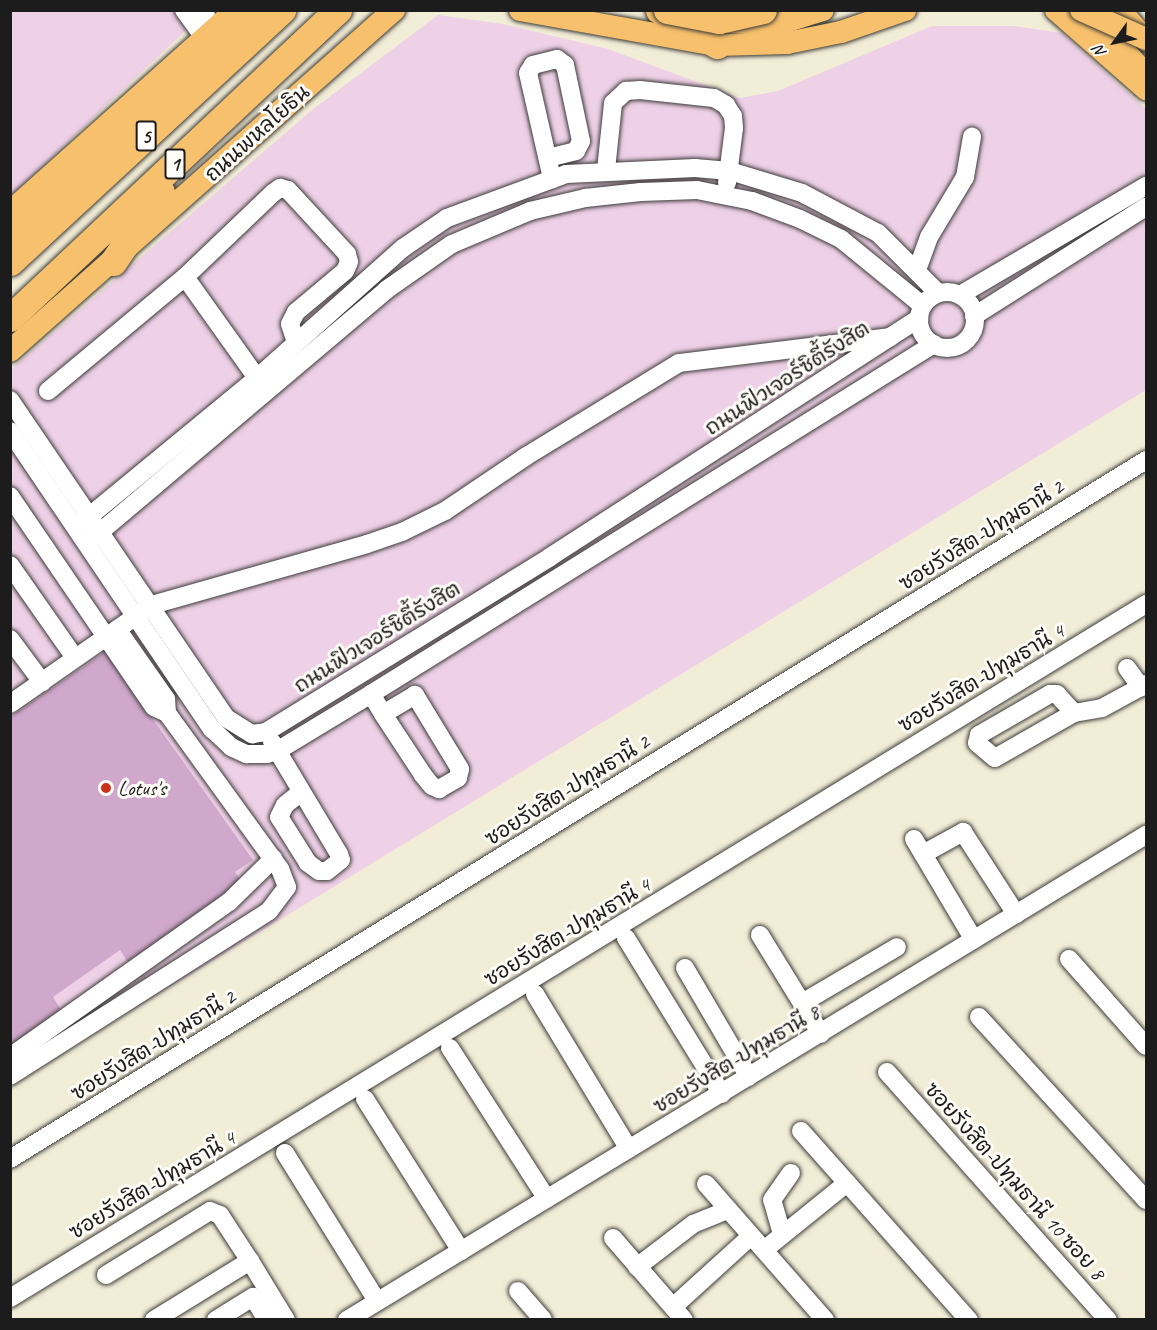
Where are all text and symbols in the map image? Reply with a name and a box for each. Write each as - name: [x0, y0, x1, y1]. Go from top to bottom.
- north arrow: [1085, 12, 1145, 72]
- text: N: [1089, 42, 1111, 61]
- street label: ถนนพหลโยธิน: [199, 79, 315, 187]
- road number: 5: [136, 119, 156, 153]
- road number: 1: [164, 147, 186, 181]
- street label: ถนนฟิวเจอร์ซิตี้รังสิต: [700, 315, 874, 441]
- street label: ซอยรังสิต-ปทุมธานี 2: [894, 474, 1068, 596]
- street label: ถนนฟิวเจอร์ซิตี้รังสิต: [289, 576, 465, 698]
- street label: ซอยรังสิต-ปทุมธานี 4: [893, 618, 1069, 738]
- street label: ซอยรังสิต-ปทุมธานี 2: [480, 729, 654, 851]
- place label: Lotus's: [118, 775, 166, 801]
- marker: Lotus's: [99, 781, 113, 795]
- street label: ซอยรังสิต-ปทุมธานี 4: [479, 872, 655, 992]
- street label: ซอยรังสิต-ปทุมธานี 2: [66, 984, 240, 1106]
- street label: ซอยรังสิต-ปทุมธานี 8: [648, 999, 824, 1119]
- street label: ซอยรังสิต-ปทุมธานี 10 ซอย 8: [920, 1077, 1110, 1285]
- street label: ซอยรังสิต-ปทุมธานี 4: [64, 1125, 240, 1245]

